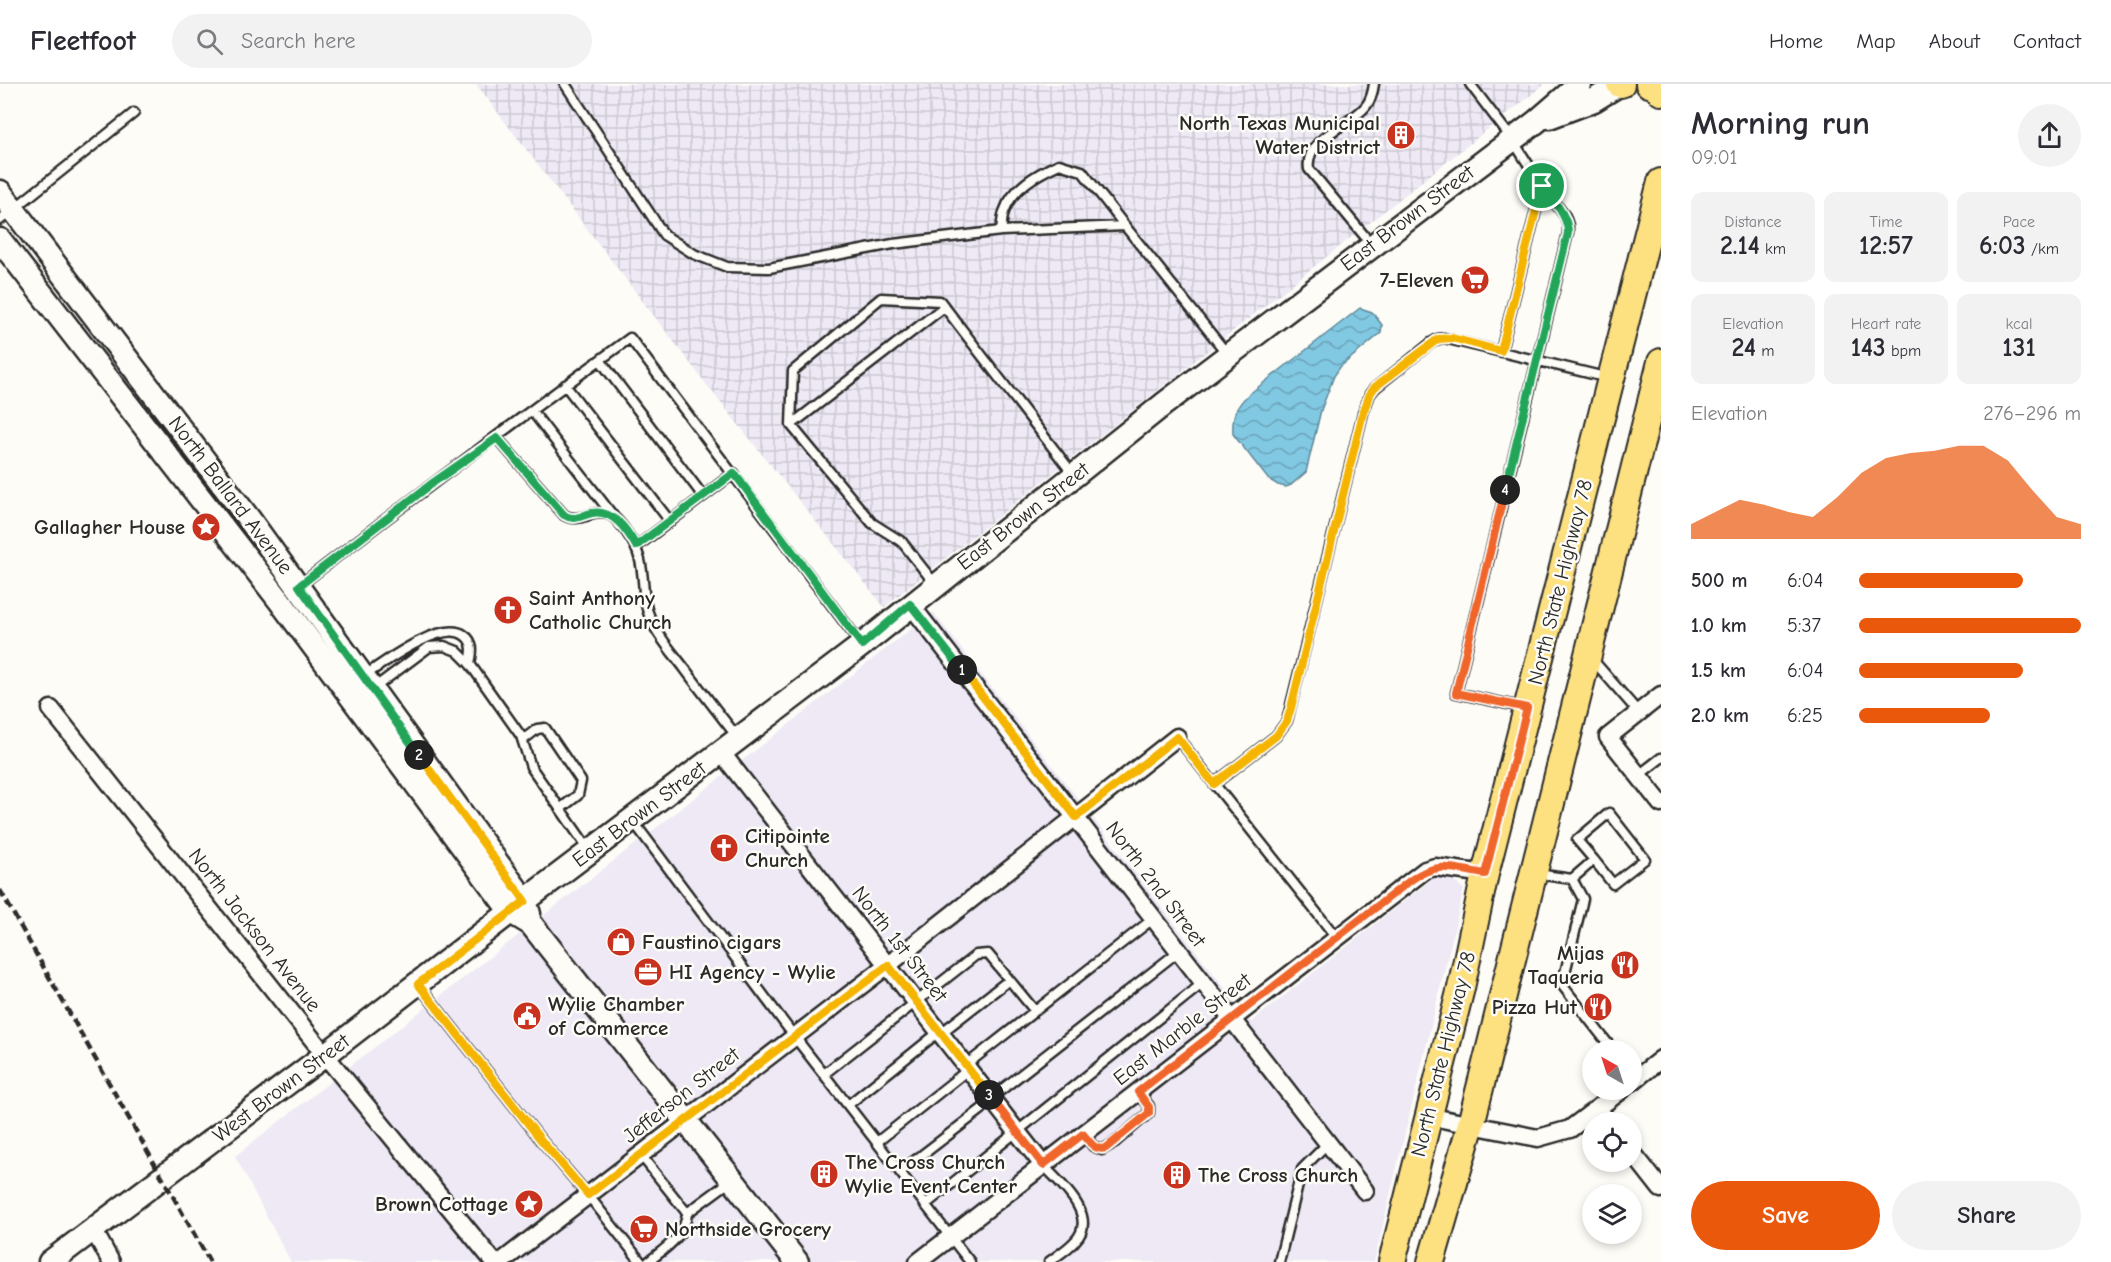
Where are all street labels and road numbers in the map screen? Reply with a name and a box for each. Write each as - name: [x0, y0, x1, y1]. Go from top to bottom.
- street label: East Brown Street: [1336, 159, 1479, 276]
- street label: North Ballard Avenue: [164, 411, 298, 579]
- street label: East Brown Street: [952, 456, 1095, 575]
- street label: North State Highway 78: [1523, 477, 1597, 687]
- street label: East Brown Street: [568, 755, 711, 872]
- street label: North 2nd Street: [1101, 817, 1212, 952]
- street label: North Jackson Avenue: [184, 844, 326, 1016]
- street label: North 1st Street: [847, 881, 953, 1007]
- street label: North State Highway 78: [1406, 949, 1480, 1159]
- street label: East Marble Street: [1108, 967, 1256, 1090]
- street label: West Brown Street: [208, 1028, 355, 1147]
- street label: Jefferson Street: [618, 1041, 745, 1148]

